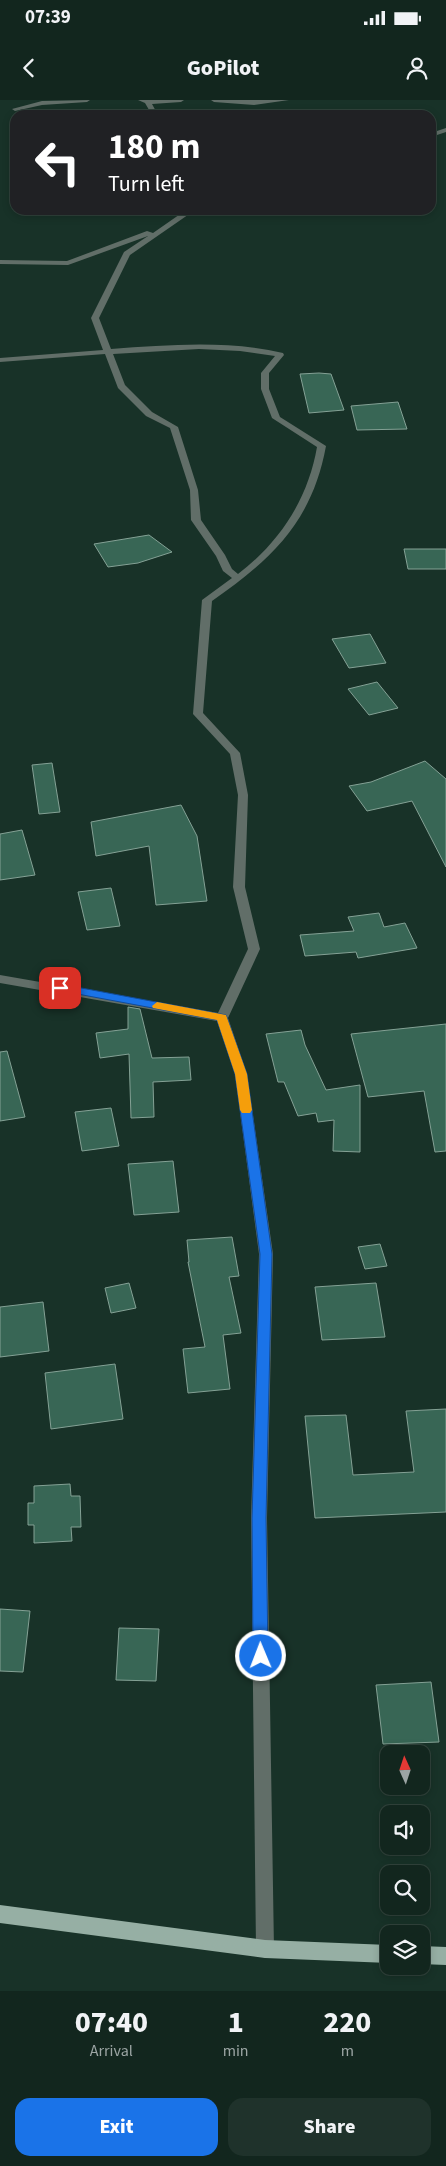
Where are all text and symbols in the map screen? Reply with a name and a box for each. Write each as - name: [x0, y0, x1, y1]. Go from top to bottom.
- text: 07:39: [25, 4, 71, 31]
- text: GoPilot: [187, 52, 259, 84]
- icon: back: [15, 54, 43, 82]
- icon: person: [403, 54, 431, 82]
- text: 180 m: [108, 122, 200, 172]
- icon: left: [25, 130, 90, 195]
- text: Turn left: [108, 168, 184, 200]
- pin: [39, 967, 81, 1009]
- icon: arrive: [46, 974, 74, 1002]
- position arrow: [234, 1629, 286, 1681]
- north arrow: [380, 1745, 430, 1795]
- map controls: [380, 1745, 430, 1975]
- button: sound: [380, 1805, 430, 1855]
- button: search: [380, 1865, 430, 1915]
- button: layers: [380, 1925, 430, 1975]
- text: 07:40: [75, 2001, 148, 2044]
- text: 1: [228, 2001, 244, 2044]
- text: 220: [323, 2001, 371, 2044]
- text: Arrival: [90, 2040, 133, 2062]
- text: min: [223, 2040, 249, 2062]
- text: m: [341, 2040, 354, 2062]
- button: Exit: [15, 2098, 218, 2156]
- button: Share: [228, 2098, 431, 2156]

